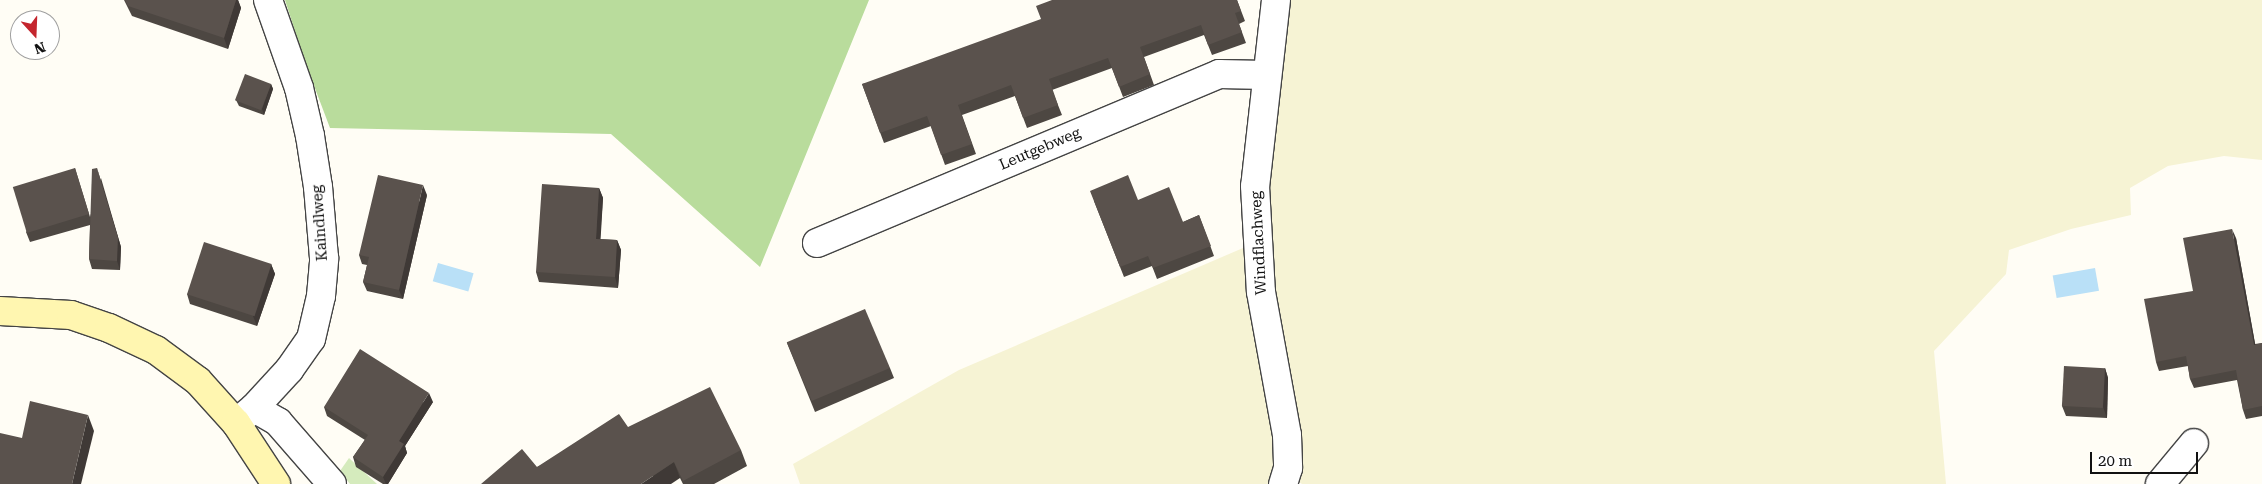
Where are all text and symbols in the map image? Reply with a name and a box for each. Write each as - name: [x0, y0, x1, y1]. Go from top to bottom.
- north arrow: [10, 10, 60, 60]
- text: N: [32, 39, 48, 58]
- street label: Leutgebweg: [997, 124, 1083, 174]
- street label: Kaindlweg: [308, 184, 332, 262]
- street label: Windflachweg: [1247, 191, 1271, 295]
- scale bar: [2092, 442, 2200, 474]
- text: 20 m: [2098, 452, 2132, 470]

